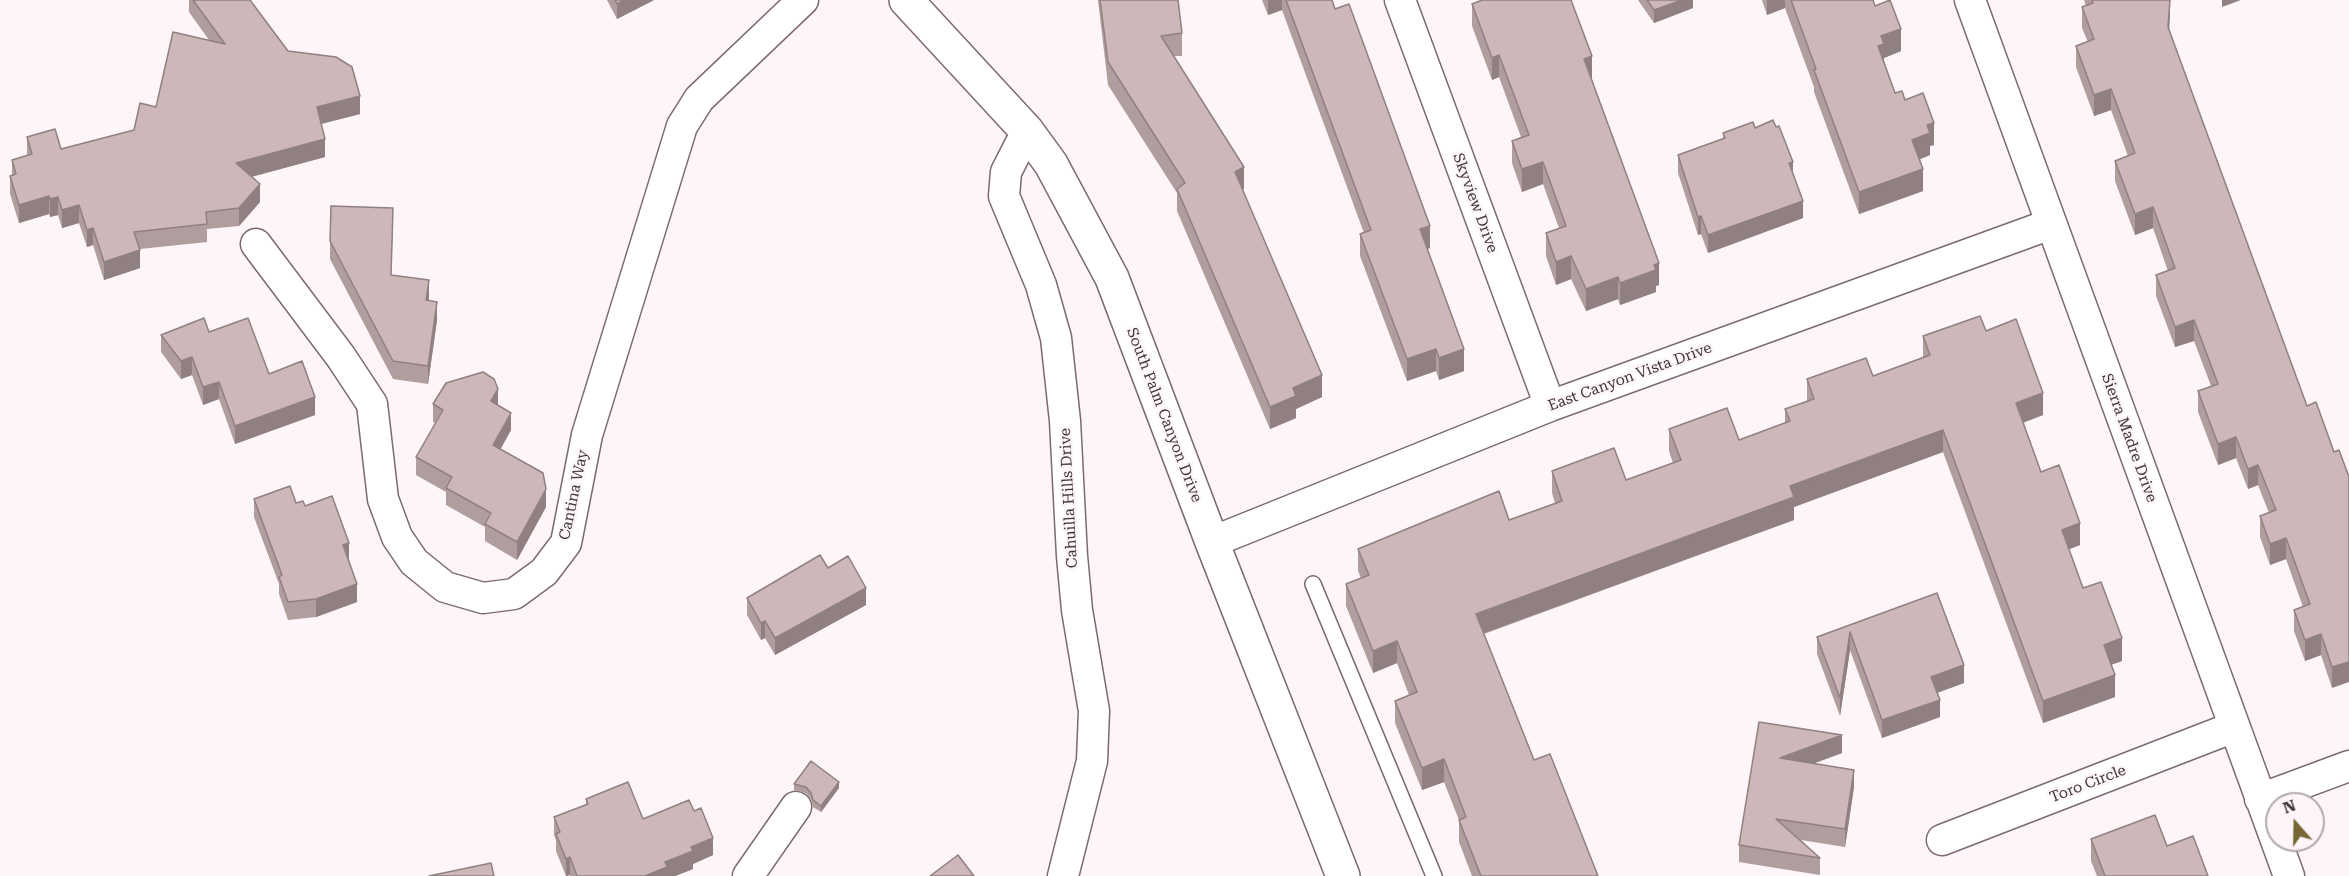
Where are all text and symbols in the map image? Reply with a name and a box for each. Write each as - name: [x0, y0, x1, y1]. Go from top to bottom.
- street label: Skyview Drive: [1449, 151, 1501, 255]
- street label: South Palm Canyon Drive: [1122, 325, 1206, 505]
- street label: East Canyon Vista Drive: [1546, 339, 1714, 415]
- street label: Sierra Madre Drive: [2097, 371, 2161, 505]
- street label: Cahuilla Hills Drive: [1056, 427, 1082, 569]
- street label: Cantina Way: [556, 448, 592, 542]
- street label: Toro Circle: [2047, 761, 2129, 807]
- north arrow: [2265, 792, 2325, 852]
- text: N: [2280, 795, 2298, 818]

